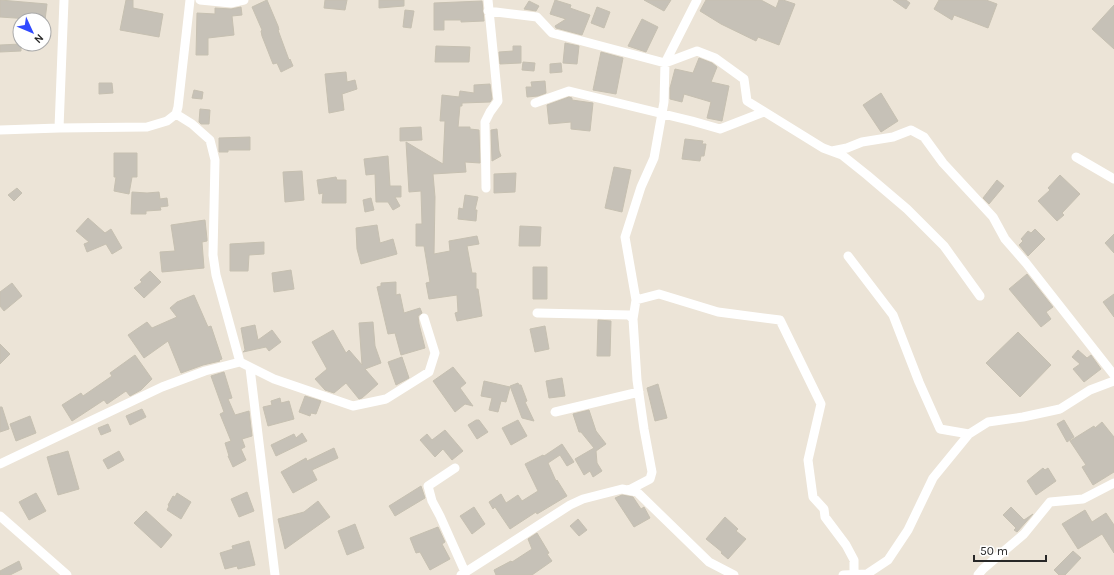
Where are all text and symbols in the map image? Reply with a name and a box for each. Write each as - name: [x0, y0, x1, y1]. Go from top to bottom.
- north arrow: [12, 12, 52, 52]
- text: N: [31, 31, 46, 46]
- scale bar: [974, 537, 1046, 563]
- text: 50 m: [980, 544, 1008, 558]

